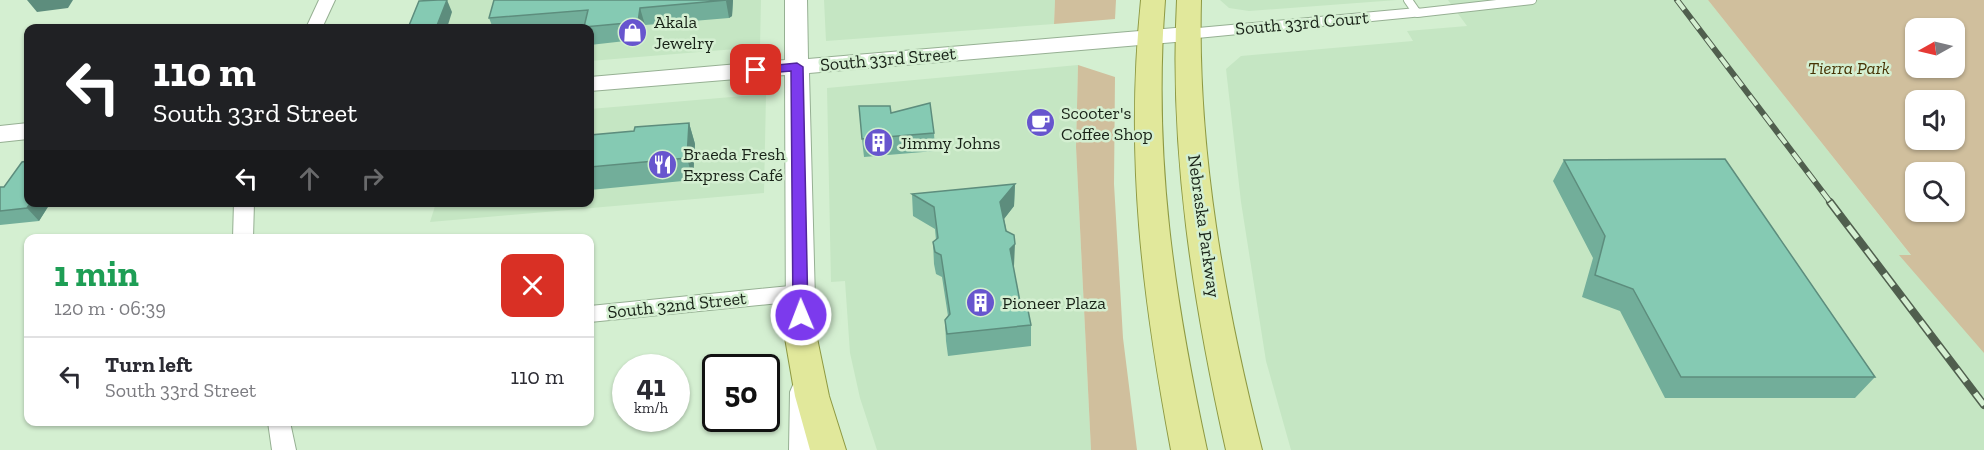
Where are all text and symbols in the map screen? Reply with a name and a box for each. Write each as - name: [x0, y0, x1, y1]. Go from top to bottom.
- street label: South 33rd Court: [1234, 6, 1370, 40]
- place label: Akala Jewelry: [654, 11, 714, 54]
- shop icon: Akala Jewelry: [617, 16, 649, 48]
- north arrow: [1905, 18, 1965, 78]
- map controls: [1905, 18, 1965, 222]
- street label: South 33rd Street: [819, 42, 957, 76]
- pin: [730, 44, 781, 95]
- text: 110 m: [153, 46, 256, 97]
- icon: left: [54, 48, 132, 126]
- icon: arrive: [739, 53, 772, 86]
- park label: Tierra Park: [1808, 57, 1890, 79]
- button: sound: [1905, 90, 1965, 150]
- text: South 33rd Street: [153, 97, 357, 129]
- place label: Scooter's Coffee Shop: [1061, 102, 1153, 145]
- cafe icon: Scooter's Coffee Shop: [1024, 107, 1056, 139]
- building icon: Jimmy Johns: [862, 127, 894, 159]
- place label: Jimmy Johns: [899, 132, 1000, 154]
- place label: Braeda Fresh Express Café: [683, 143, 785, 186]
- restaurant icon: Braeda Fresh Express Café: [646, 148, 678, 180]
- street label: Nebraska Parkway: [1183, 153, 1225, 300]
- icon: left: [230, 162, 263, 195]
- icon: ahead: [293, 162, 326, 195]
- icon: right: [356, 162, 389, 195]
- button: search: [1905, 162, 1965, 222]
- text: 1 min: [54, 252, 139, 295]
- button: close: [501, 254, 564, 317]
- position arrow: [769, 283, 833, 347]
- street label: South 32nd Street: [607, 287, 748, 323]
- building icon: Pioneer Plaza: [965, 287, 997, 319]
- place label: Pioneer Plaza: [1002, 292, 1106, 314]
- text: 120 m · 06:39: [54, 296, 166, 320]
- text: Turn left: [105, 351, 192, 378]
- speed limit sign: 50: [702, 354, 780, 432]
- icon: left: [54, 360, 87, 393]
- text: 110 m: [510, 363, 564, 390]
- text: 41: [636, 368, 666, 404]
- text: South 33rd Street: [105, 378, 256, 402]
- text: km/h: [634, 399, 668, 417]

